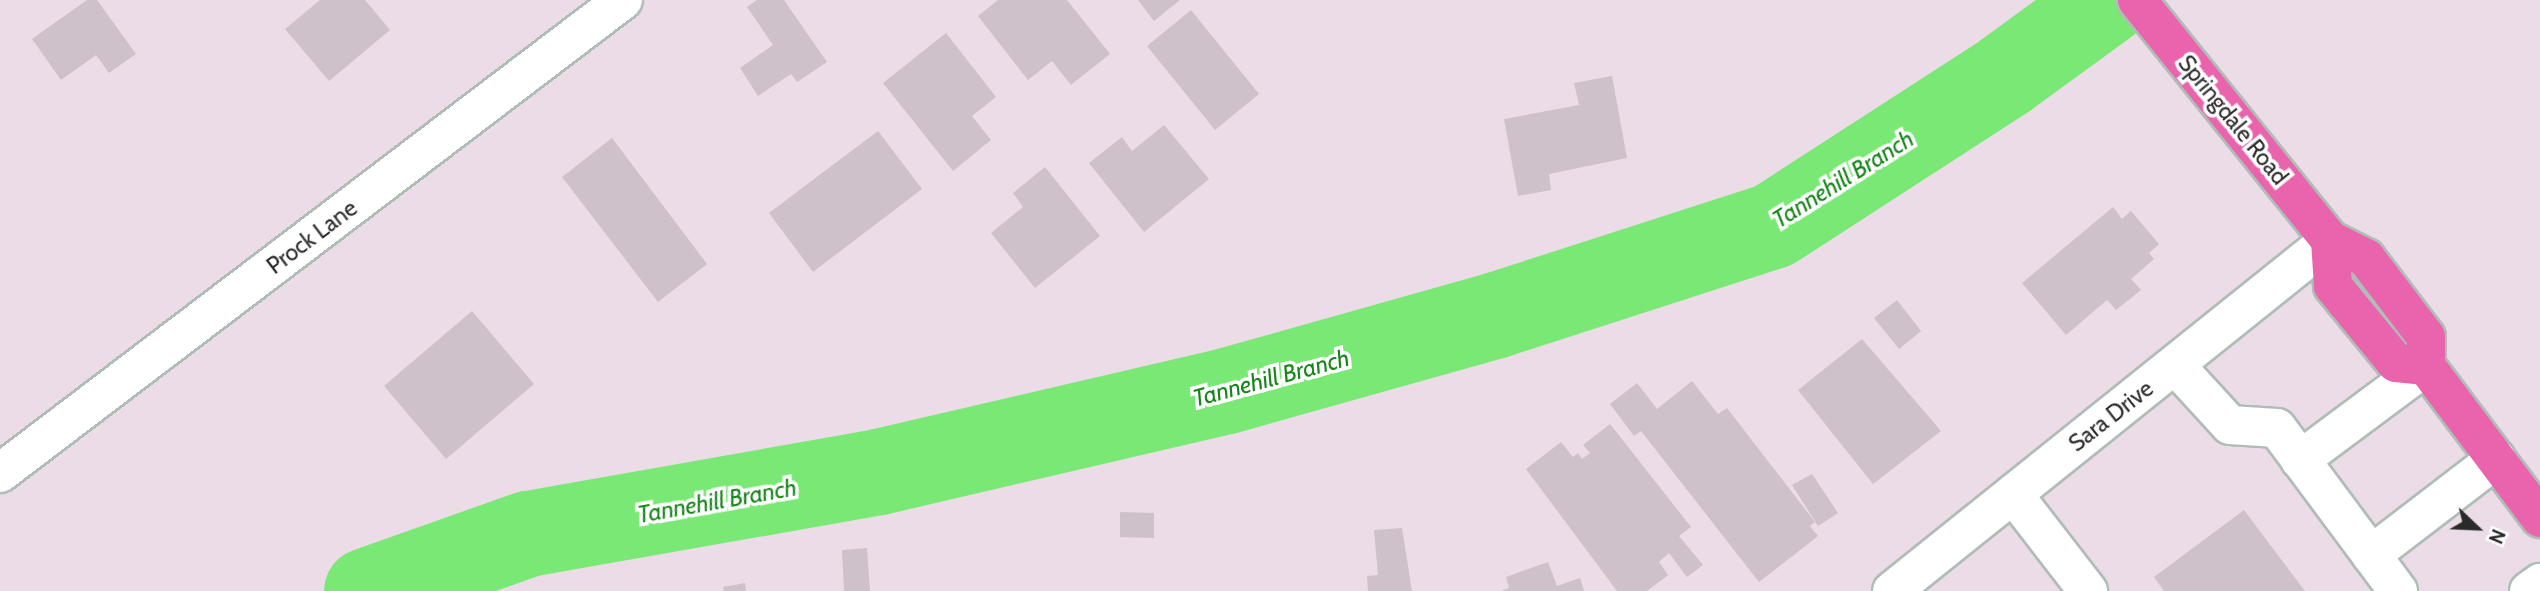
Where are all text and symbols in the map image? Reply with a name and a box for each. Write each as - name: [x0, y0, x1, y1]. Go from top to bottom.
- street label: Springdale Road: [2172, 50, 2294, 190]
- water label: Tannehill Branch: [1767, 124, 1919, 234]
- street label: Prock Lane: [261, 194, 363, 280]
- water label: Tannehill Branch: [1190, 343, 1352, 413]
- street label: Sara Drive: [2063, 375, 2159, 457]
- water label: Tannehill Branch: [635, 473, 799, 529]
- north arrow: [2442, 493, 2512, 563]
- text: N: [2484, 526, 2510, 547]

